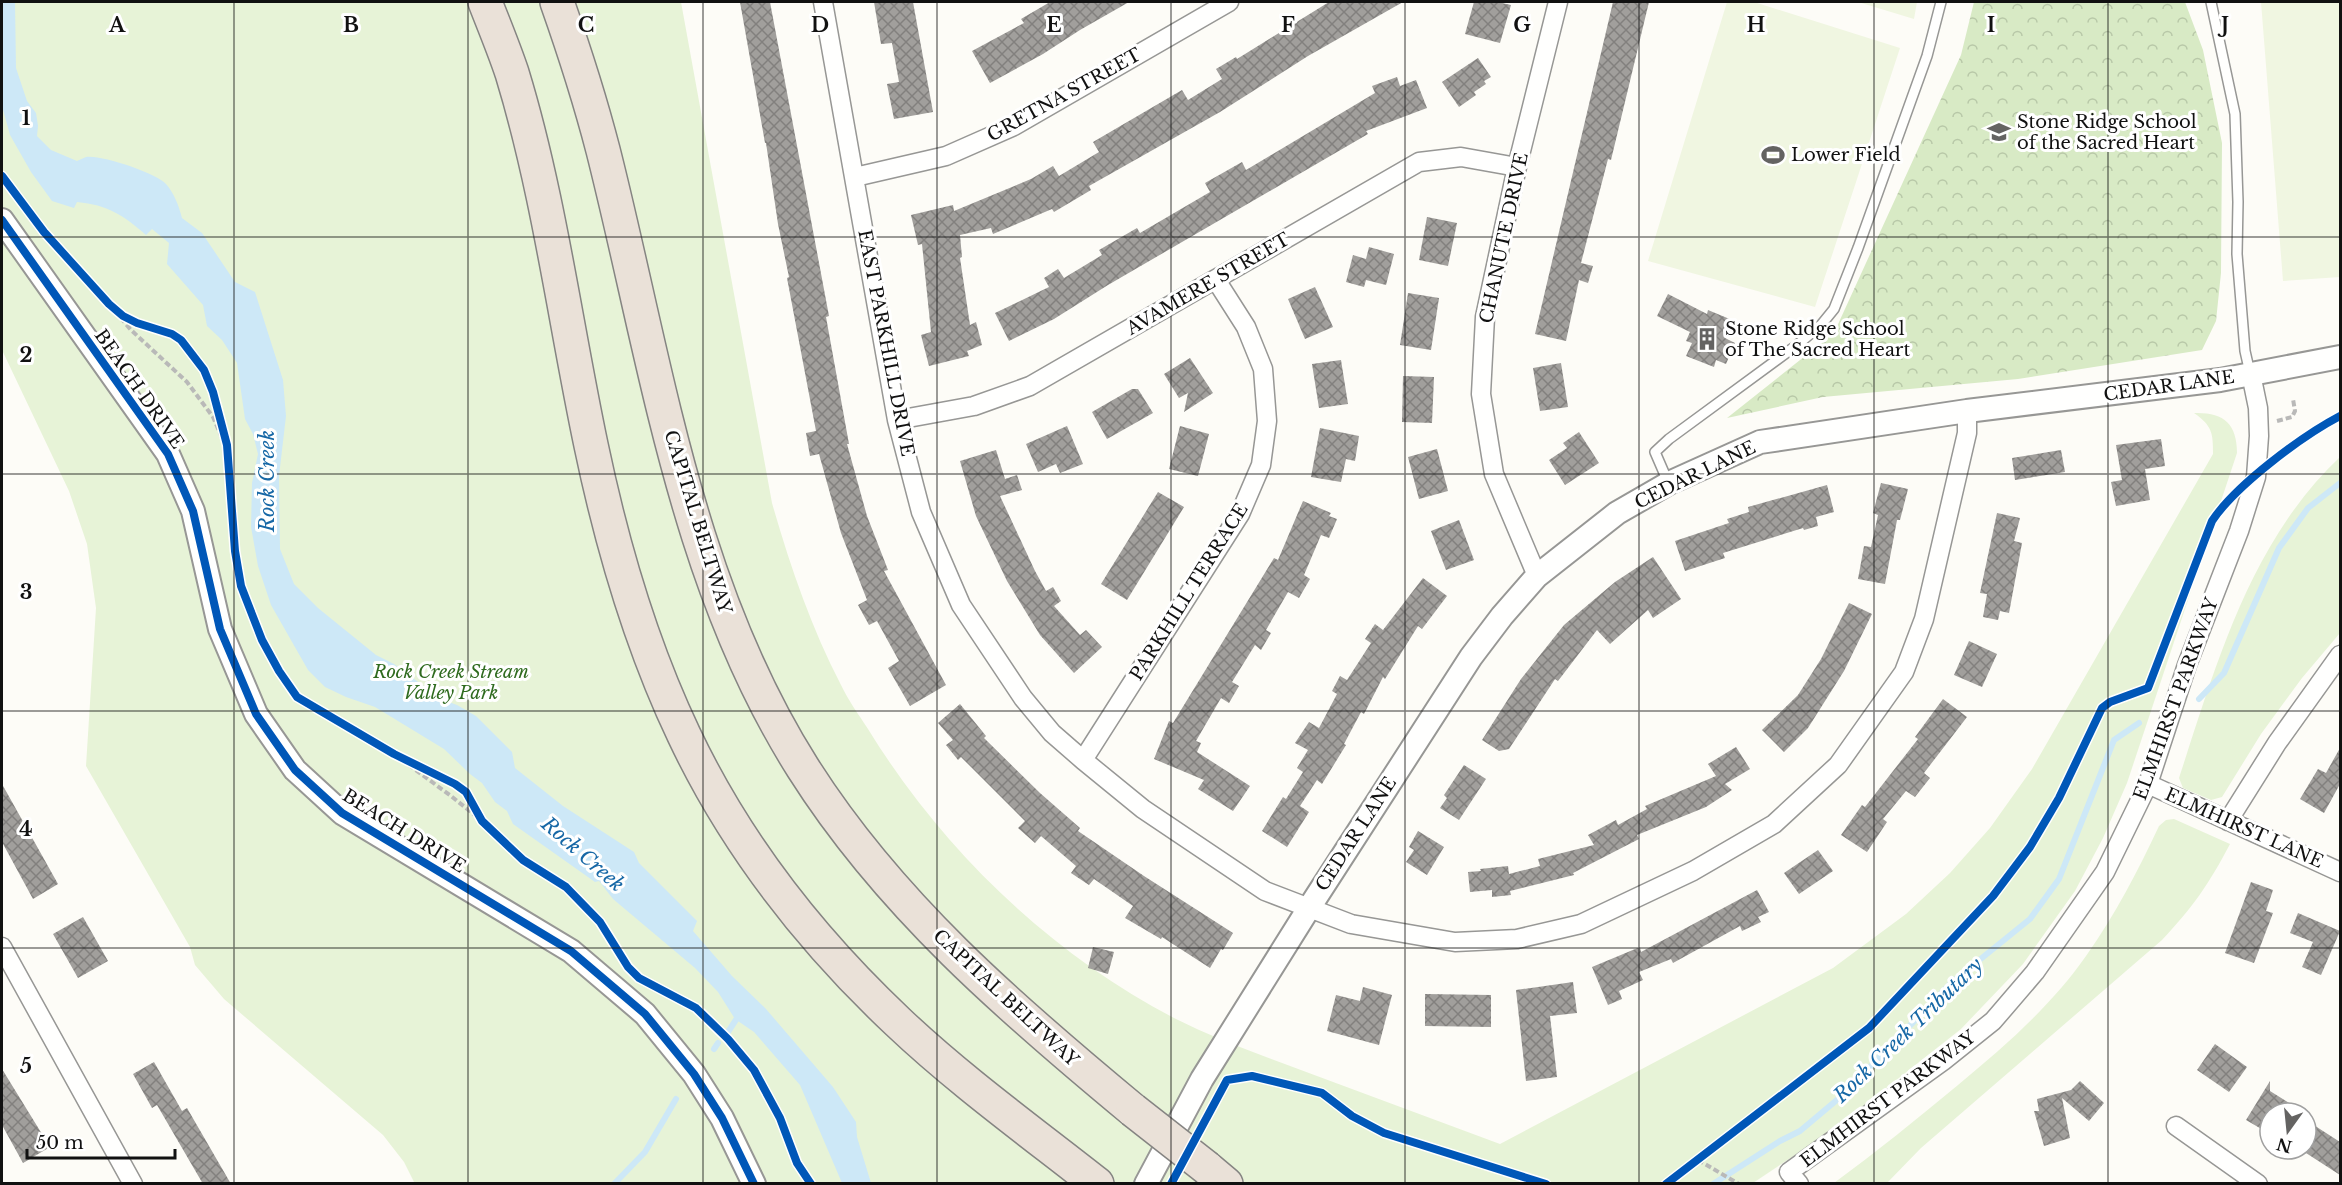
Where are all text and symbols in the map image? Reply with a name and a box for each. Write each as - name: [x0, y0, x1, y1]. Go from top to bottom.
- text: A: [108, 13, 126, 37]
- text: B: [343, 13, 359, 37]
- text: C: [578, 13, 594, 37]
- text: D: [811, 13, 829, 37]
- text: E: [1046, 13, 1062, 37]
- text: F: [1281, 13, 1295, 37]
- text: G: [1513, 13, 1531, 37]
- text: H: [1747, 13, 1766, 37]
- text: I: [1987, 13, 1995, 37]
- text: J: [2217, 13, 2229, 37]
- street label: GRETNA STREET: [983, 43, 1145, 146]
- text: 1: [22, 106, 31, 130]
- place label: Stone Ridge School of the Sacred Heart: [2017, 111, 2197, 154]
- school or university icon: Stone Ridge School of the Sacred Heart: [1986, 119, 2012, 145]
- sports icon: Lower Field: [1760, 142, 1786, 168]
- place label: Lower Field: [1791, 144, 1901, 166]
- street label: CHANUTE DRIVE: [1475, 151, 1533, 325]
- street label: EAST PARKHILL DRIVE: [853, 228, 919, 458]
- street label: AVAMERE STREET: [1122, 228, 1294, 340]
- place label: Stone Ridge School of The Sacred Heart: [1725, 318, 1910, 361]
- street label: BEACH DRIVE: [90, 325, 188, 453]
- building icon: Stone Ridge School of The Sacred Heart: [1694, 326, 1720, 352]
- text: 2: [19, 343, 33, 367]
- street label: CEDAR LANE: [2102, 366, 2236, 406]
- street label: CAPITAL BELTWAY: [660, 427, 737, 617]
- water label: Rock Creek: [255, 430, 279, 533]
- street label: CEDAR LANE: [1631, 436, 1759, 514]
- street label: PARKHILL TERRACE: [1125, 499, 1253, 685]
- text: 3: [20, 580, 32, 604]
- street label: ELMHIRST PARKWAY: [2129, 594, 2223, 803]
- park label: Rock Creek Stream Valley Park: [372, 661, 529, 704]
- street label: CEDAR LANE: [1311, 773, 1401, 895]
- street label: ELMHIRST LANE: [2161, 783, 2327, 873]
- street label: BEACH DRIVE: [338, 784, 470, 878]
- water label: Rock Creek: [536, 811, 629, 896]
- text: 4: [19, 817, 33, 841]
- street label: CAPITAL BELTWAY: [929, 925, 1084, 1072]
- water label: Rock Creek Tributary: [1828, 952, 1988, 1108]
- street label: ELMHIRST PARKWAY: [1796, 1025, 1981, 1172]
- text: 5: [20, 1054, 32, 1078]
- north arrow: [2258, 1101, 2318, 1161]
- scale bar: [27, 1122, 176, 1160]
- text: 50 m: [36, 1132, 84, 1154]
- text: N: [2274, 1134, 2294, 1157]

